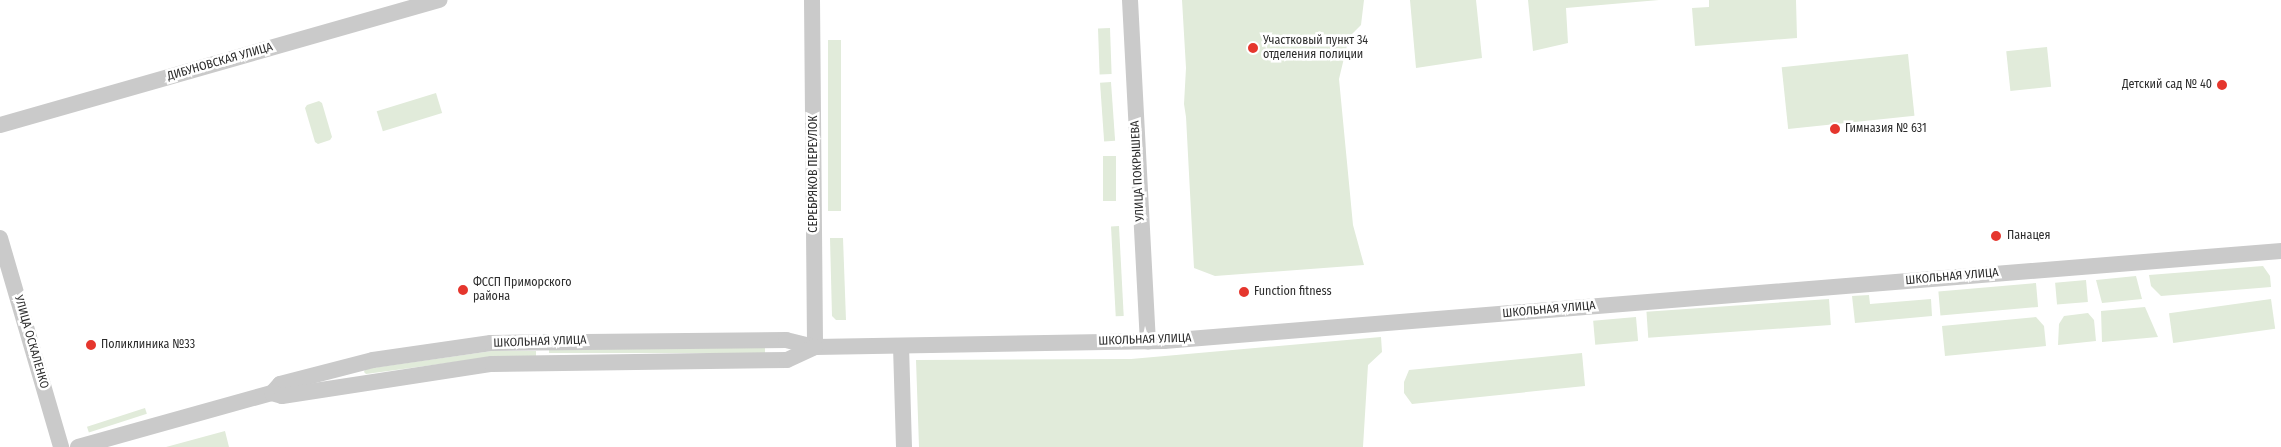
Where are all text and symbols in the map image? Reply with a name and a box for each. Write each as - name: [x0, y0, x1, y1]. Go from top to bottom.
- place label: Участковый пункт 34 отделения полиции: [1263, 34, 1368, 62]
- street label: ДИБУНОВСКАЯ УЛИЦА: [166, 40, 274, 84]
- marker: Участковый пункт 34 отделения полиции: [1247, 42, 1259, 54]
- place label: Детский сад № 40: [2122, 78, 2212, 92]
- marker: Детский сад № 40: [2216, 79, 2228, 91]
- street label: СЕРЕБРЯКОВ ПЕРЕУЛОК: [807, 115, 821, 233]
- street label: УЛИЦА ПОКРЫШЕВА: [1128, 120, 1148, 222]
- place label: Гимназия № 631: [1845, 122, 1927, 136]
- marker: Гимназия № 631: [1829, 123, 1841, 135]
- marker: Панацея: [1989, 229, 2003, 243]
- place label: Панацея: [2007, 229, 2050, 243]
- street label: ШКОЛЬНАЯ УЛИЦА: [1905, 266, 1999, 288]
- place label: ФССП Приморского района: [473, 276, 572, 304]
- marker: ФССП Приморского района: [457, 284, 469, 296]
- place label: Function fitness: [1254, 285, 1332, 299]
- marker: Function fitness: [1238, 286, 1250, 298]
- street label: УЛИЦА ОСКАЛЕНКО: [11, 294, 51, 390]
- street label: ШКОЛЬНАЯ УЛИЦА: [1502, 299, 1596, 321]
- street label: ШКОЛЬНАЯ УЛИЦА: [1098, 331, 1192, 349]
- street label: ШКОЛЬНАЯ УЛИЦА: [493, 333, 587, 351]
- place label: Поликлиника №33: [101, 338, 195, 352]
- marker: Поликлиника №33: [85, 339, 97, 351]

